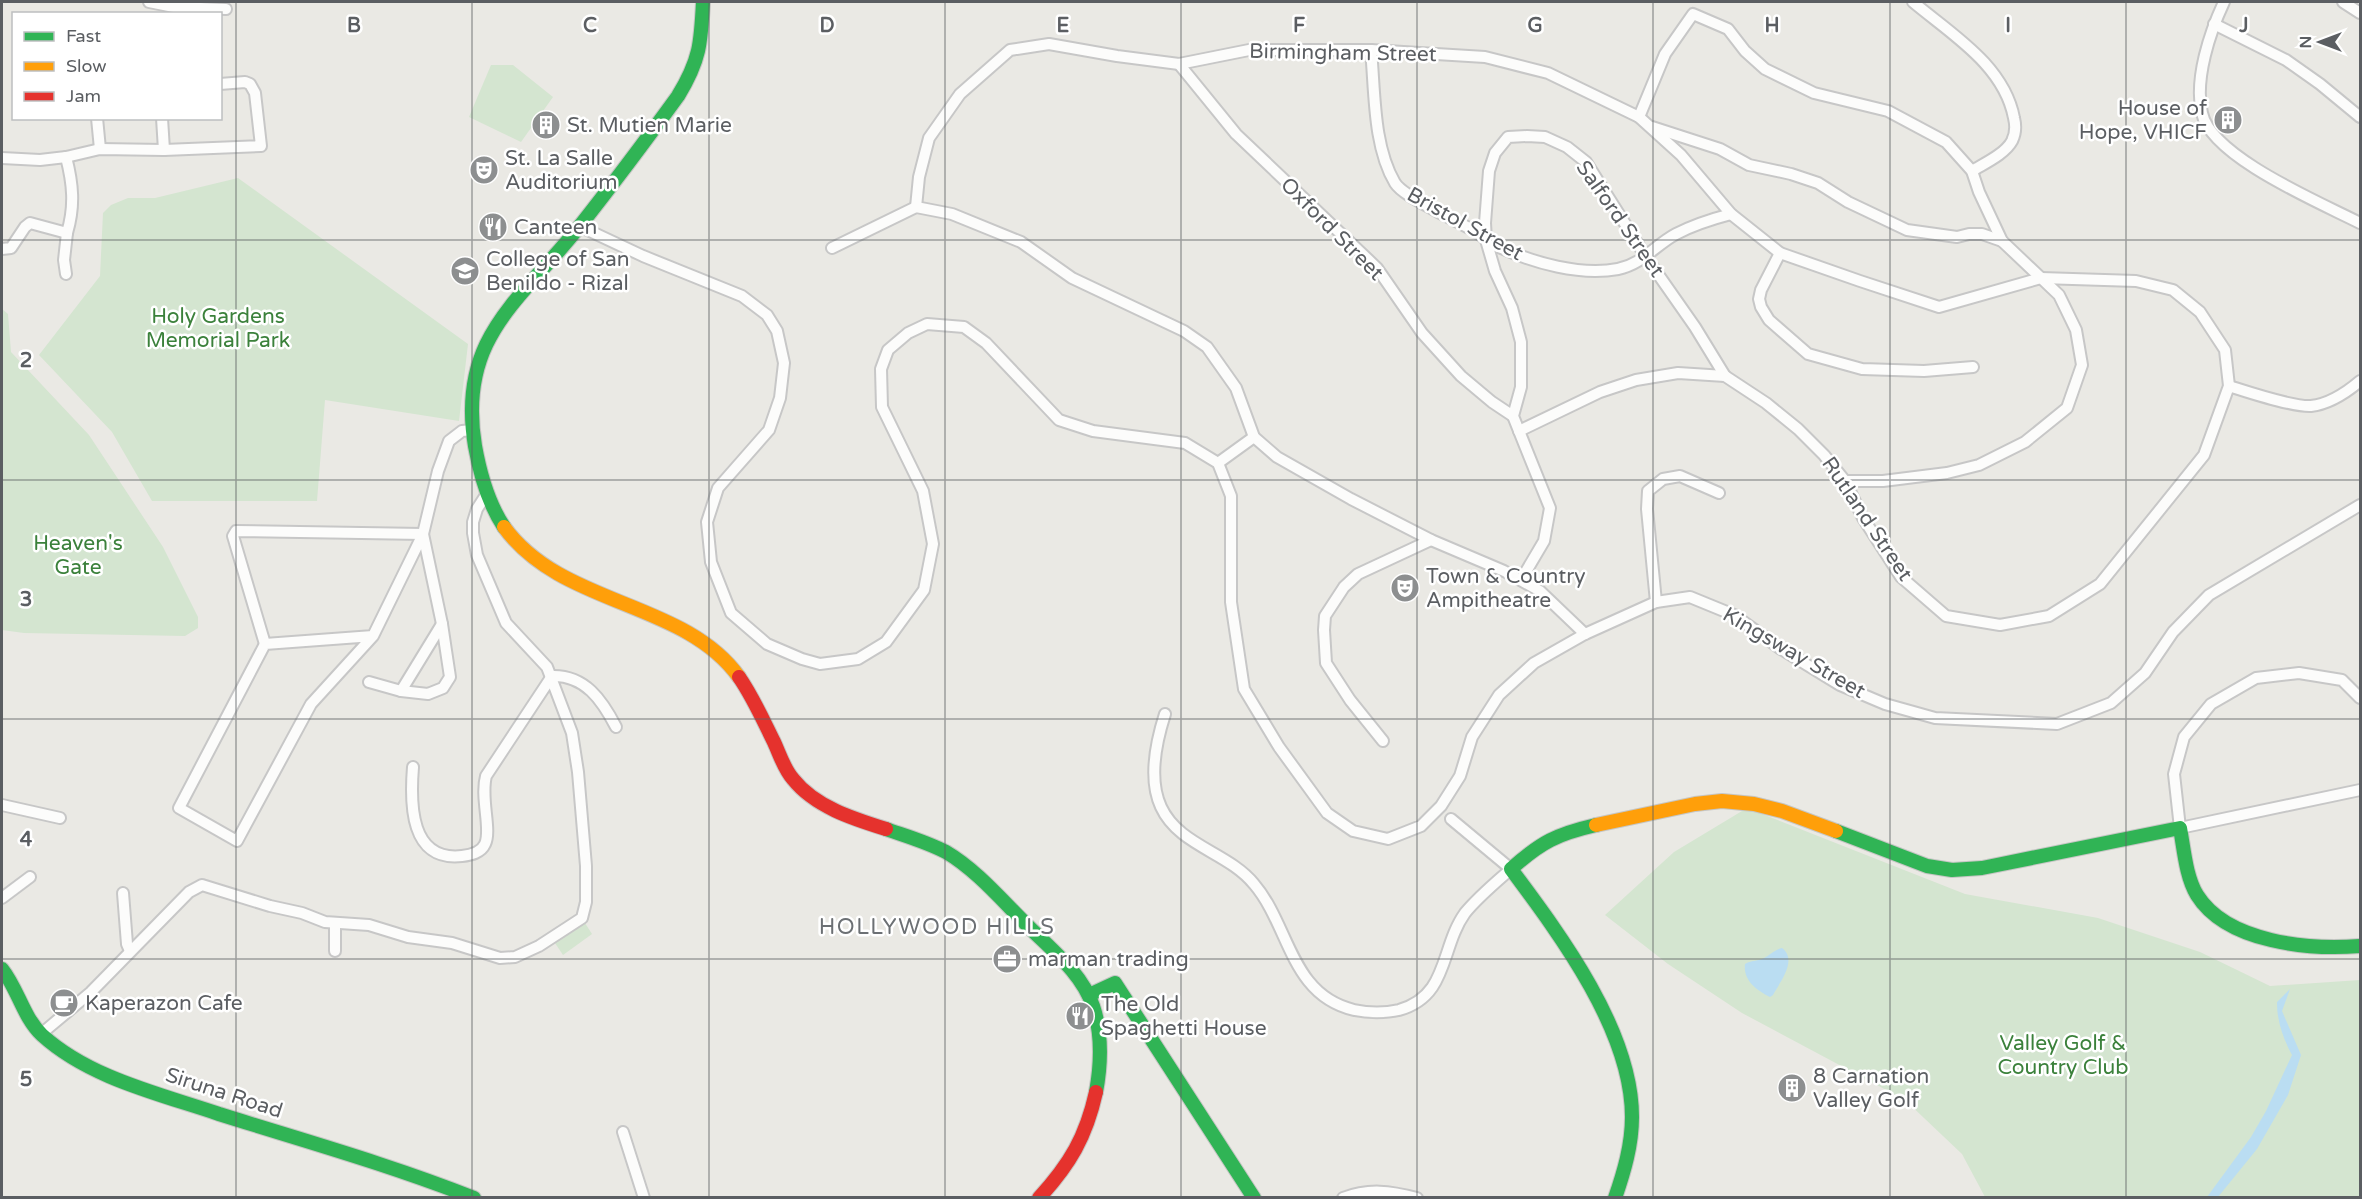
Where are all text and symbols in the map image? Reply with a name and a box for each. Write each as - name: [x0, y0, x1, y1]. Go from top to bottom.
- legend: [12, 12, 222, 120]
- north arrow: [2290, 12, 2350, 72]
- text: B: [347, 14, 361, 38]
- text: C: [583, 14, 597, 38]
- text: D: [819, 14, 835, 38]
- text: E: [1057, 14, 1070, 38]
- text: F: [1293, 14, 1305, 38]
- text: G: [1527, 14, 1543, 38]
- text: H: [1764, 14, 1780, 38]
- text: I: [2005, 14, 2011, 38]
- text: J: [2238, 14, 2249, 38]
- text: Fast: [66, 25, 101, 47]
- text: N: [2296, 36, 2316, 48]
- street label: Birmingham Street: [1249, 39, 1437, 67]
- text: Slow: [66, 55, 107, 77]
- text: Jam: [66, 85, 101, 107]
- place label: House of Hope, VHICF: [2079, 96, 2207, 145]
- building icon: House of Hope, VHICF: [2212, 104, 2244, 136]
- building icon: St. Mutien Marie: [530, 109, 562, 141]
- place label: St. Mutien Marie: [567, 113, 732, 138]
- place label: St. La Salle Auditorium: [505, 146, 618, 195]
- theatre icon: St. La Salle Auditorium: [468, 154, 500, 186]
- street label: Salford Street: [1571, 156, 1669, 282]
- street label: Oxford Street: [1275, 172, 1389, 286]
- street label: Bristol Street: [1403, 182, 1527, 266]
- restaurant icon: Canteen: [477, 211, 509, 243]
- place label: Canteen: [514, 215, 597, 240]
- place label: College of San Benildo - Rizal: [486, 247, 630, 296]
- school or university icon: College of San Benildo - Rizal: [449, 255, 481, 287]
- park label: Holy Gardens Memorial Park: [146, 304, 290, 353]
- text: 2: [20, 349, 32, 373]
- street label: Rutland Street: [1816, 452, 1918, 586]
- park label: Heaven's Gate: [33, 531, 123, 580]
- place label: Town & Country Ampitheatre: [1426, 564, 1585, 613]
- theatre icon: Town & Country Ampitheatre: [1389, 572, 1421, 604]
- text: 3: [20, 588, 32, 612]
- street label: Kingsway Street: [1718, 602, 1870, 704]
- text: 4: [20, 828, 33, 852]
- district label: HOLLYWOOD HILLS: [819, 914, 1055, 940]
- office icon: marman trading: [991, 943, 1023, 975]
- place label: marman trading: [1028, 947, 1189, 972]
- cafe icon: Kaperazon Cafe: [48, 987, 80, 1019]
- place label: Kaperazon Cafe: [85, 991, 243, 1016]
- place label: The Old Spaghetti House: [1101, 992, 1267, 1041]
- restaurant icon: The Old Spaghetti House: [1064, 1000, 1096, 1032]
- park label: Valley Golf & Country Club: [1997, 1031, 2129, 1080]
- street label: Siruna Road: [162, 1062, 286, 1124]
- place label: 8 Carnation Valley Golf: [1813, 1064, 1929, 1113]
- text: 5: [20, 1068, 32, 1092]
- building icon: 8 Carnation Valley Golf: [1776, 1072, 1808, 1104]

